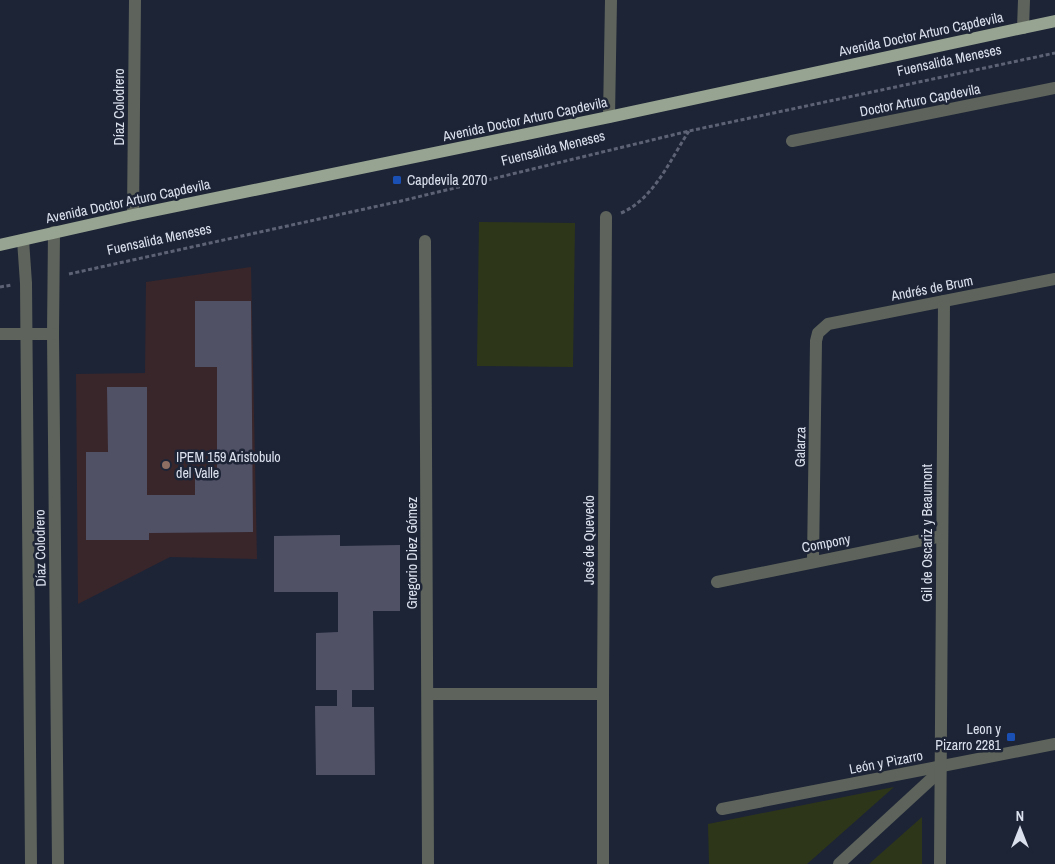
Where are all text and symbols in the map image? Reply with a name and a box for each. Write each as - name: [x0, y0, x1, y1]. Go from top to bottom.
- street label: Avenida Doctor Arturo Capdevila: [836, 8, 1005, 60]
- street label: Fuensalida Meneses: [895, 40, 1003, 80]
- street label: Díaz Colodrero: [110, 68, 128, 146]
- street label: Doctor Arturo Capdevila: [858, 79, 982, 121]
- street label: Avenida Doctor Arturo Capdevila: [440, 93, 609, 145]
- street label: Fuensalida Meneses: [499, 126, 607, 170]
- place label: Capdevila 2070: [407, 171, 487, 189]
- marker: Capdevila 2070: [391, 174, 403, 186]
- street label: Avenida Doctor Arturo Capdevila: [43, 175, 212, 227]
- street label: Fuensalida Meneses: [105, 219, 213, 259]
- street label: Andrés de Brum: [889, 271, 974, 305]
- street label: Galarza: [791, 426, 809, 467]
- place label: IPEM 159 Aristobulo del Valle: [176, 448, 281, 482]
- marker: IPEM 159 Aristobulo del Valle: [160, 459, 172, 471]
- street label: Gil de Oscariz y Beaumont: [918, 464, 936, 602]
- street label: José de Quevedo: [580, 495, 598, 585]
- street label: Gregorio Diez Gómez: [403, 497, 421, 609]
- street label: Díaz Colodrero: [30, 509, 50, 587]
- street label: Compony: [800, 529, 852, 557]
- place label: Leon y Pizarro 2281: [935, 720, 1002, 754]
- marker: Leon y Pizarro 2281: [1005, 731, 1017, 743]
- street label: León y Pizarro: [848, 746, 924, 778]
- north arrow: [995, 804, 1045, 854]
- text: N: [1016, 807, 1024, 825]

